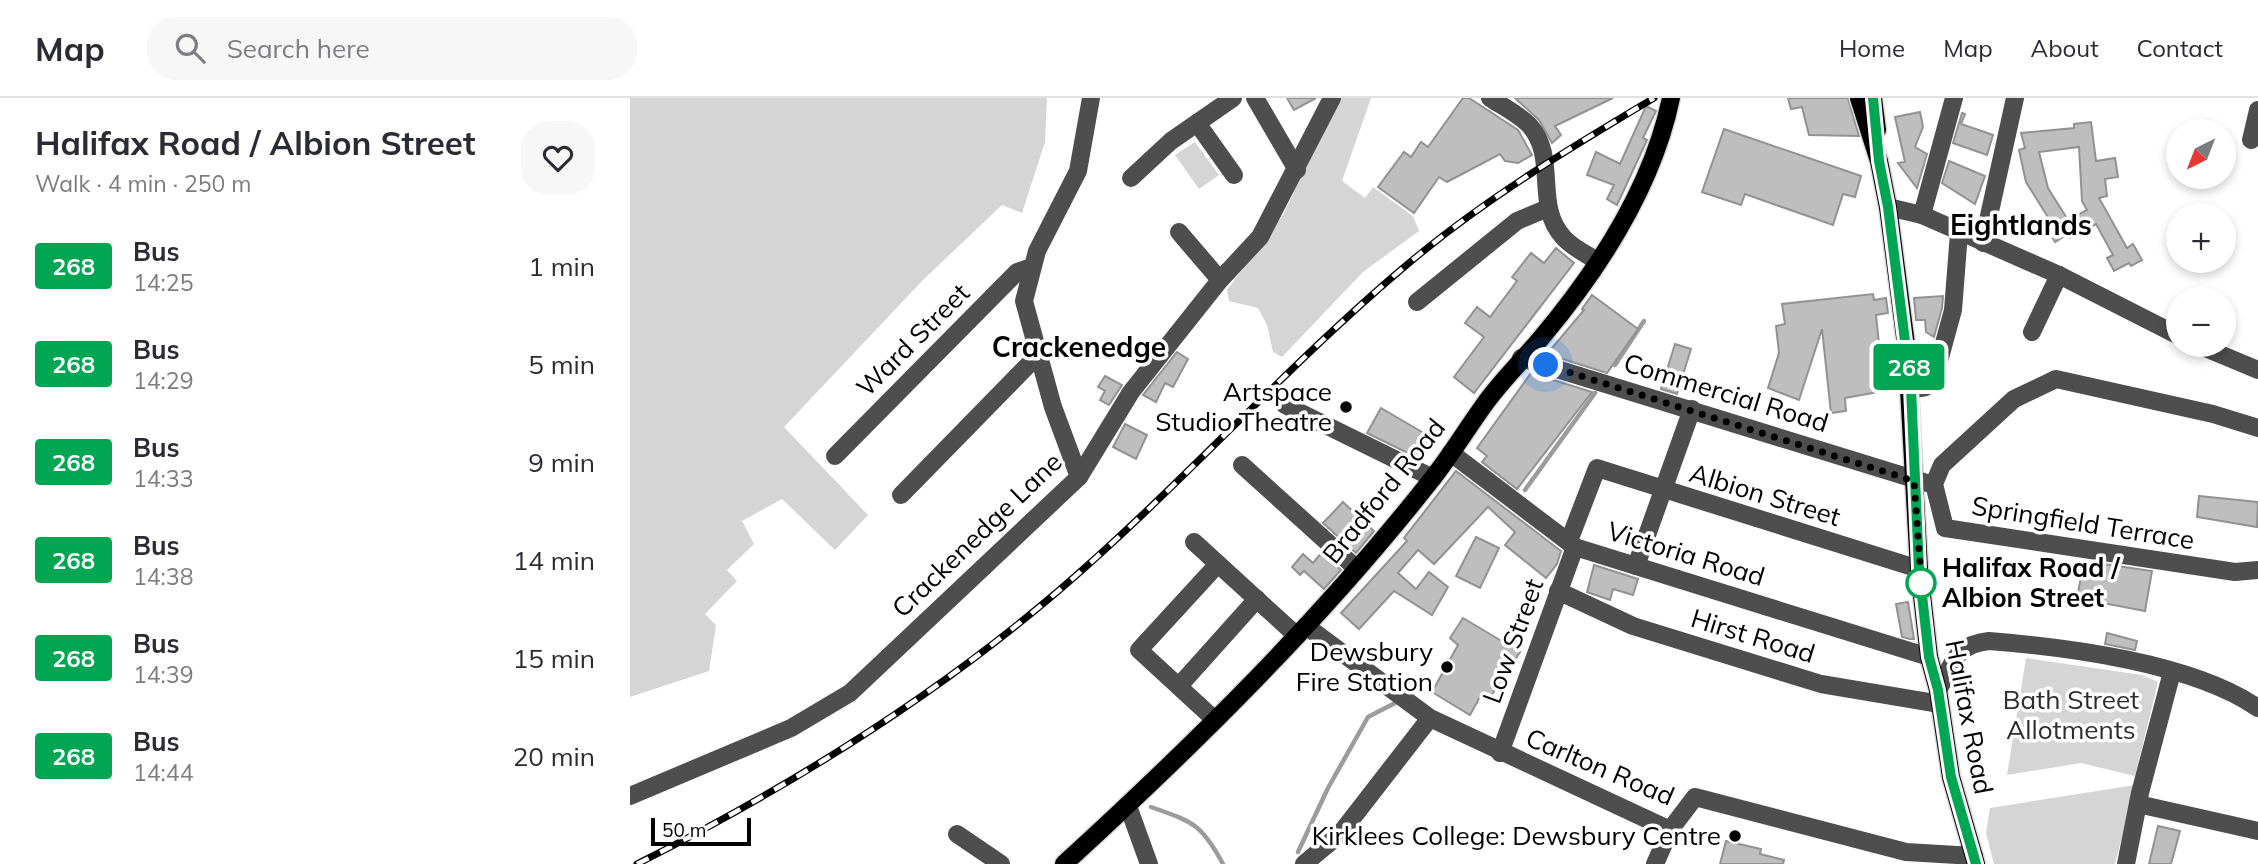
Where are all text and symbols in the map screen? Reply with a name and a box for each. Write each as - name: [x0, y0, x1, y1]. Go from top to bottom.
- search box: [147, 17, 637, 80]
- text: Map: [35, 28, 105, 69]
- icon: search: [171, 29, 209, 67]
- text: Search here: [227, 32, 370, 65]
- text: Home: [1839, 33, 1905, 63]
- text: Map: [1943, 33, 1993, 63]
- text: About: [2031, 33, 2099, 63]
- text: Contact: [2137, 33, 2223, 63]
- north arrow: [2166, 119, 2236, 189]
- map controls: [2166, 119, 2236, 357]
- button: heart: [521, 121, 595, 195]
- text: Halifax Road / Albion Street: [35, 122, 475, 163]
- text: Walk · 4 min · 250 m: [35, 169, 252, 198]
- button: +: [2166, 203, 2236, 273]
- district label: Eightlands: [1950, 207, 2092, 242]
- text: Bus: [133, 235, 179, 268]
- text: 1 min: [528, 250, 595, 283]
- text: 268: [52, 251, 95, 281]
- text: 14:25: [133, 268, 193, 297]
- street label: Ward Street: [849, 276, 976, 403]
- button: −: [2166, 287, 2236, 357]
- district label: Crackenedge: [992, 329, 1166, 364]
- text: Bus: [133, 333, 179, 366]
- line badge: 268: [1869, 344, 1949, 390]
- street label: Commercial Road: [1620, 346, 1832, 439]
- your location: [1528, 347, 1563, 382]
- text: 5 min: [528, 348, 595, 381]
- text: 268: [52, 349, 95, 379]
- text: 268: [1887, 352, 1931, 382]
- text: 14:29: [133, 366, 193, 395]
- place label: Artspace Studio Theatre: [1155, 375, 1332, 438]
- marker: Artspace Studio Theatre: [1338, 399, 1354, 415]
- street label: Bradford Road: [1315, 412, 1452, 570]
- text: Bus: [133, 431, 179, 464]
- street label: Crackenedge Lane: [885, 445, 1069, 624]
- text: 9 min: [528, 446, 595, 479]
- text: 268: [52, 447, 95, 477]
- street label: Albion Street: [1686, 456, 1844, 533]
- text: 14:33: [133, 464, 193, 493]
- street label: Springfield Terrace: [1969, 489, 2197, 556]
- street label: Victoria Road: [1603, 514, 1769, 593]
- text: Bus: [133, 529, 179, 562]
- text: 14 min: [513, 544, 595, 577]
- text: 268: [52, 545, 95, 575]
- place label: Halifax Road / Albion Street: [1942, 551, 2120, 614]
- text: 14:38: [133, 562, 193, 591]
- marker: Halifax Road / Albion Street: [1906, 568, 1936, 598]
- street label: Low Street: [1475, 574, 1550, 708]
- street label: Hirst Road: [1687, 601, 1819, 670]
- text: Bus: [133, 627, 179, 660]
- place label: Dewsbury Fire Station: [1296, 635, 1433, 698]
- street label: Halifax Road: [1938, 637, 2001, 797]
- text: 15 min: [513, 642, 595, 675]
- text: 268: [52, 643, 95, 673]
- marker: Dewsbury Fire Station: [1439, 659, 1455, 675]
- text: 14:39: [133, 660, 193, 689]
- park label: Bath Street Allotments: [2003, 683, 2139, 746]
- street label: Carlton Road: [1521, 720, 1679, 813]
- text: Bus: [133, 725, 179, 758]
- text: 20 min: [513, 740, 595, 773]
- text: 268: [52, 741, 95, 771]
- text: 14:44: [133, 758, 193, 787]
- scale bar: [651, 815, 751, 847]
- text: 50 m: [662, 818, 706, 842]
- place label: Kirklees College: Dewsbury Centre: [1312, 819, 1721, 852]
- marker: Kirklees College: Dewsbury Centre: [1727, 828, 1743, 844]

